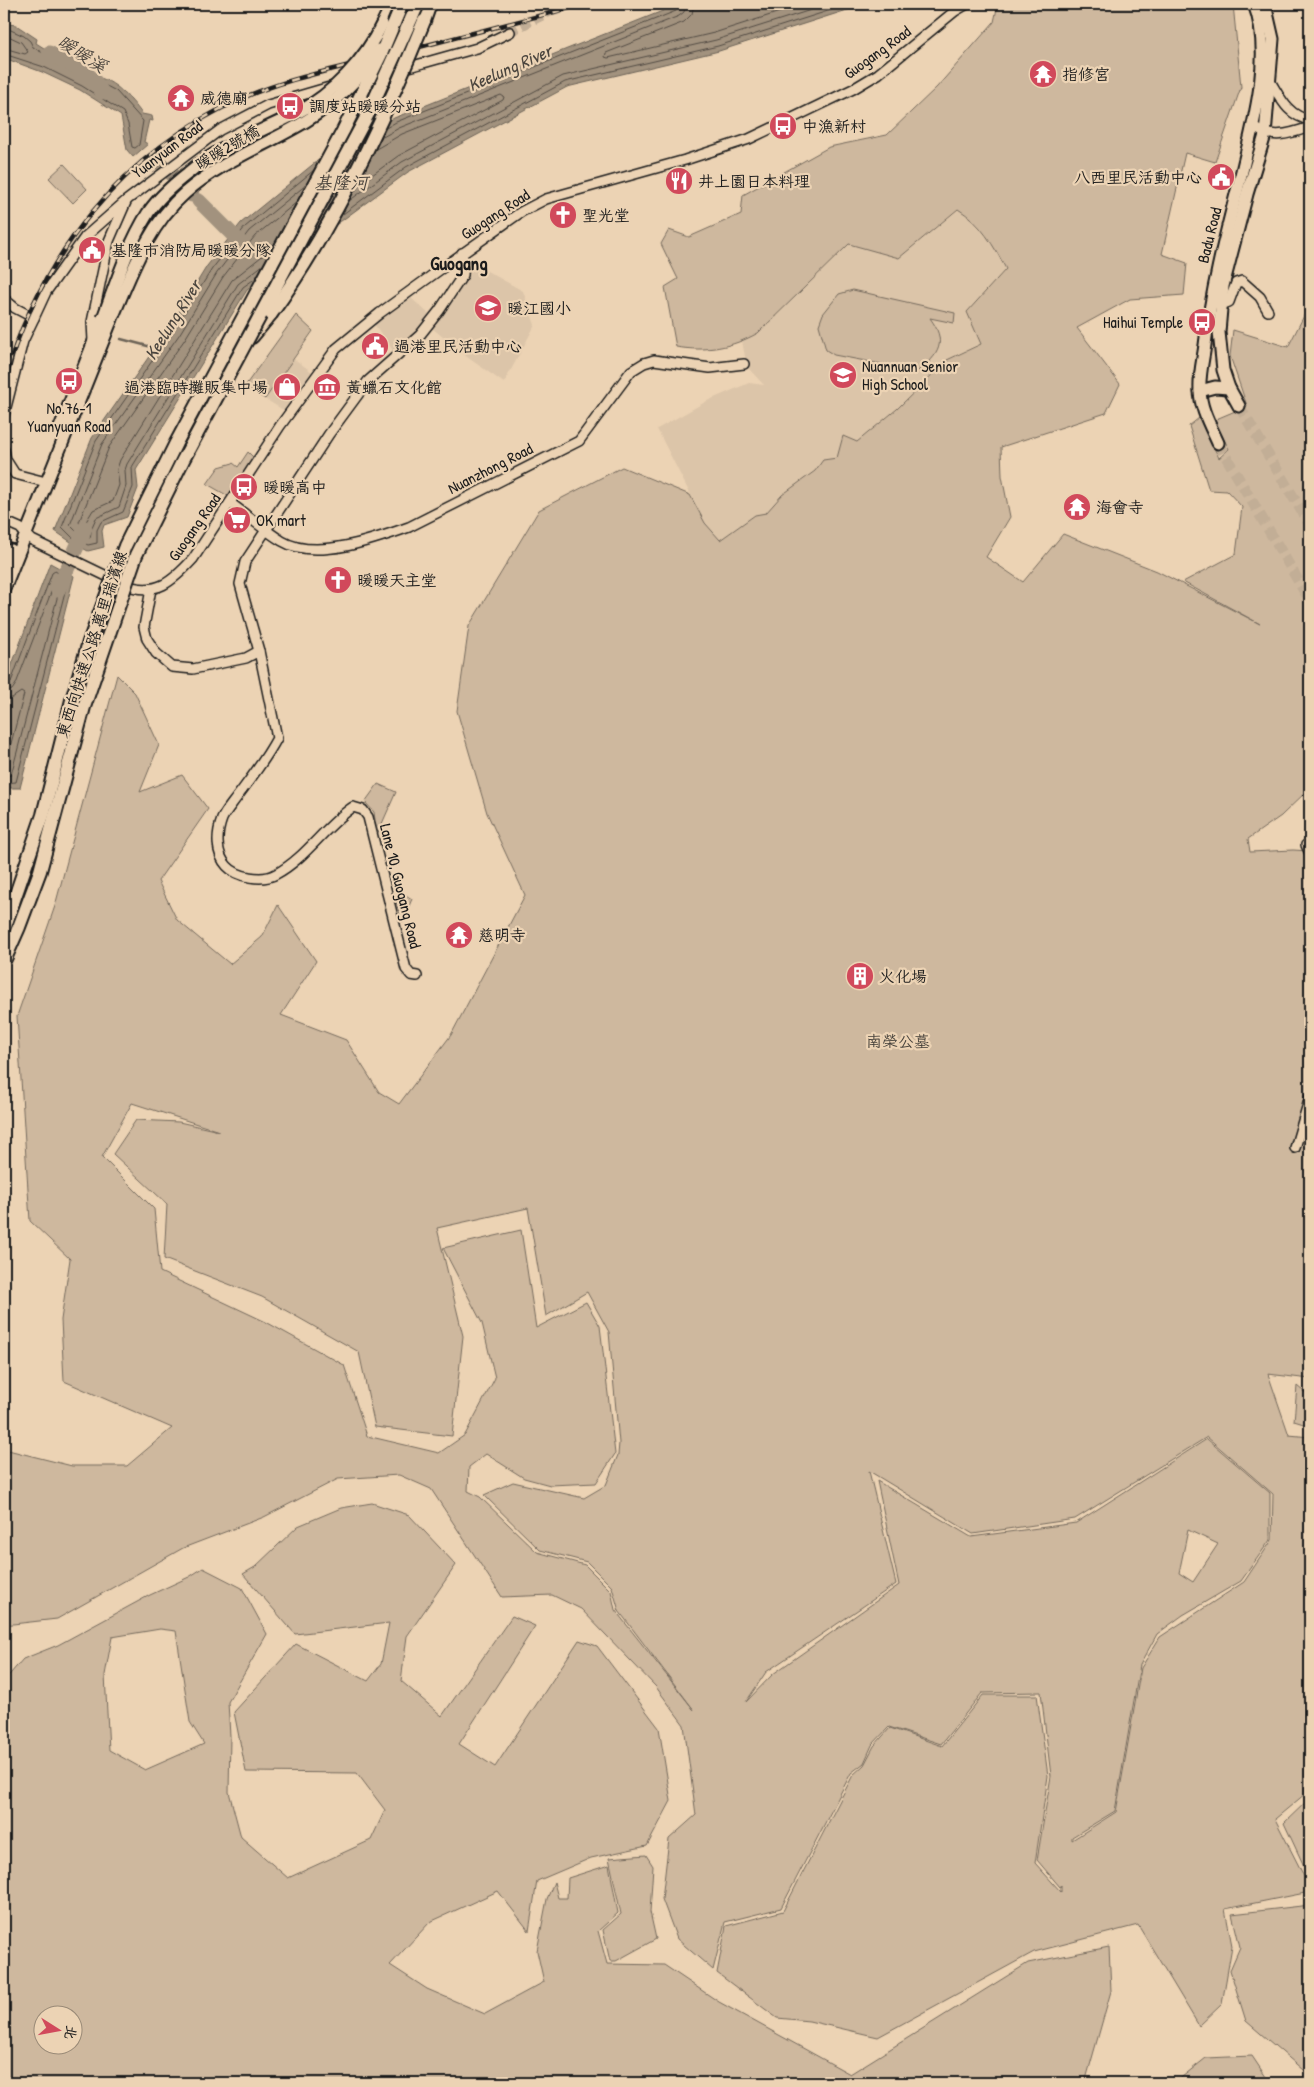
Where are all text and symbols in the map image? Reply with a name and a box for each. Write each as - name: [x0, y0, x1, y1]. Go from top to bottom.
- street label: Guogang Road: [839, 20, 915, 84]
- water label: 暖暖溪: [53, 29, 113, 79]
- water label: Keelung River: [464, 37, 558, 97]
- temple icon: 指修宮: [1028, 59, 1058, 89]
- place label: 指修宮: [1062, 63, 1110, 85]
- temple icon: 威德廟: [166, 83, 196, 113]
- place label: 威德廟: [200, 87, 248, 109]
- bus stop icon: 調度站暖暖分站: [275, 91, 305, 121]
- place label: 調度站暖暖分站: [309, 95, 421, 117]
- bus stop icon: 中漁新村: [768, 111, 798, 141]
- street label: Yuanyuan Road: [127, 115, 207, 183]
- place label: 中漁新村: [802, 115, 866, 137]
- street label: 暖暖2號橋: [191, 119, 263, 175]
- public building icon: 八西里民活動中心: [1206, 162, 1236, 192]
- restaurant icon: 井上園日本料理: [664, 166, 694, 196]
- place label: 八西里民活動中心: [1074, 166, 1202, 188]
- water label: 基隆河: [314, 170, 371, 195]
- place label: 井上園日本料理: [698, 170, 810, 192]
- street label: Guogang Road: [456, 183, 534, 245]
- church icon: 聖光堂: [548, 200, 578, 230]
- place label: 聖光堂: [582, 204, 630, 226]
- street label: Badu Road: [1191, 205, 1227, 265]
- public building icon: 基隆市消防局暖暖分隊: [77, 235, 107, 265]
- place label: 基隆市消防局暖暖分隊: [111, 239, 271, 261]
- district label: Guogang: [430, 250, 488, 277]
- water label: Keelung River: [138, 273, 208, 364]
- school or university icon: 暖江國小: [473, 293, 503, 323]
- place label: 暖江國小: [507, 297, 571, 319]
- bus stop icon: Haihui Temple: [1187, 307, 1217, 337]
- place label: Haihui Temple: [1103, 311, 1184, 333]
- public building icon: 過港里民活動中心: [360, 331, 390, 361]
- place label: 過港里民活動中心: [394, 335, 522, 357]
- place label: Nuannuan Senior High School: [862, 355, 958, 395]
- school or university icon: Nuannuan Senior High School: [828, 360, 858, 390]
- bus stop icon: No.76-1 Yuanyuan Road: [54, 366, 84, 396]
- shop icon: 過港臨時攤販集中場: [272, 372, 302, 402]
- museum icon: 黃蠟石文化館: [312, 372, 342, 402]
- place label: 過港臨時攤販集中場: [124, 376, 268, 398]
- place label: 黃蠟石文化館: [346, 376, 442, 398]
- place label: No.76-1 Yuanyuan Road: [27, 397, 111, 437]
- street label: Nuanzhong Road: [444, 437, 536, 499]
- bus stop icon: 暖暖高中: [229, 472, 259, 502]
- place label: 暖暖高中: [263, 476, 327, 498]
- street label: Guogang Road: [163, 489, 225, 565]
- temple icon: 海會寺: [1062, 492, 1092, 522]
- place label: 海會寺: [1096, 496, 1144, 518]
- supermarket icon: OK mart: [222, 505, 252, 535]
- place label: OK mart: [256, 509, 306, 531]
- street label: 東西向快速公路 萬里瑞濱線: [50, 548, 132, 740]
- church icon: 暖暖天主堂: [323, 565, 353, 595]
- place label: 暖暖天主堂: [357, 569, 437, 591]
- street label: Lane 10, Guogang Road: [375, 821, 427, 951]
- temple icon: 慈明寺: [444, 920, 474, 950]
- place label: 慈明寺: [478, 924, 526, 946]
- building icon: 火化場: [845, 961, 875, 991]
- place label: 火化場: [879, 965, 927, 987]
- park label: 南榮公墓: [866, 1030, 930, 1052]
- north arrow: [32, 2004, 82, 2054]
- text: 北: [61, 2024, 82, 2041]

